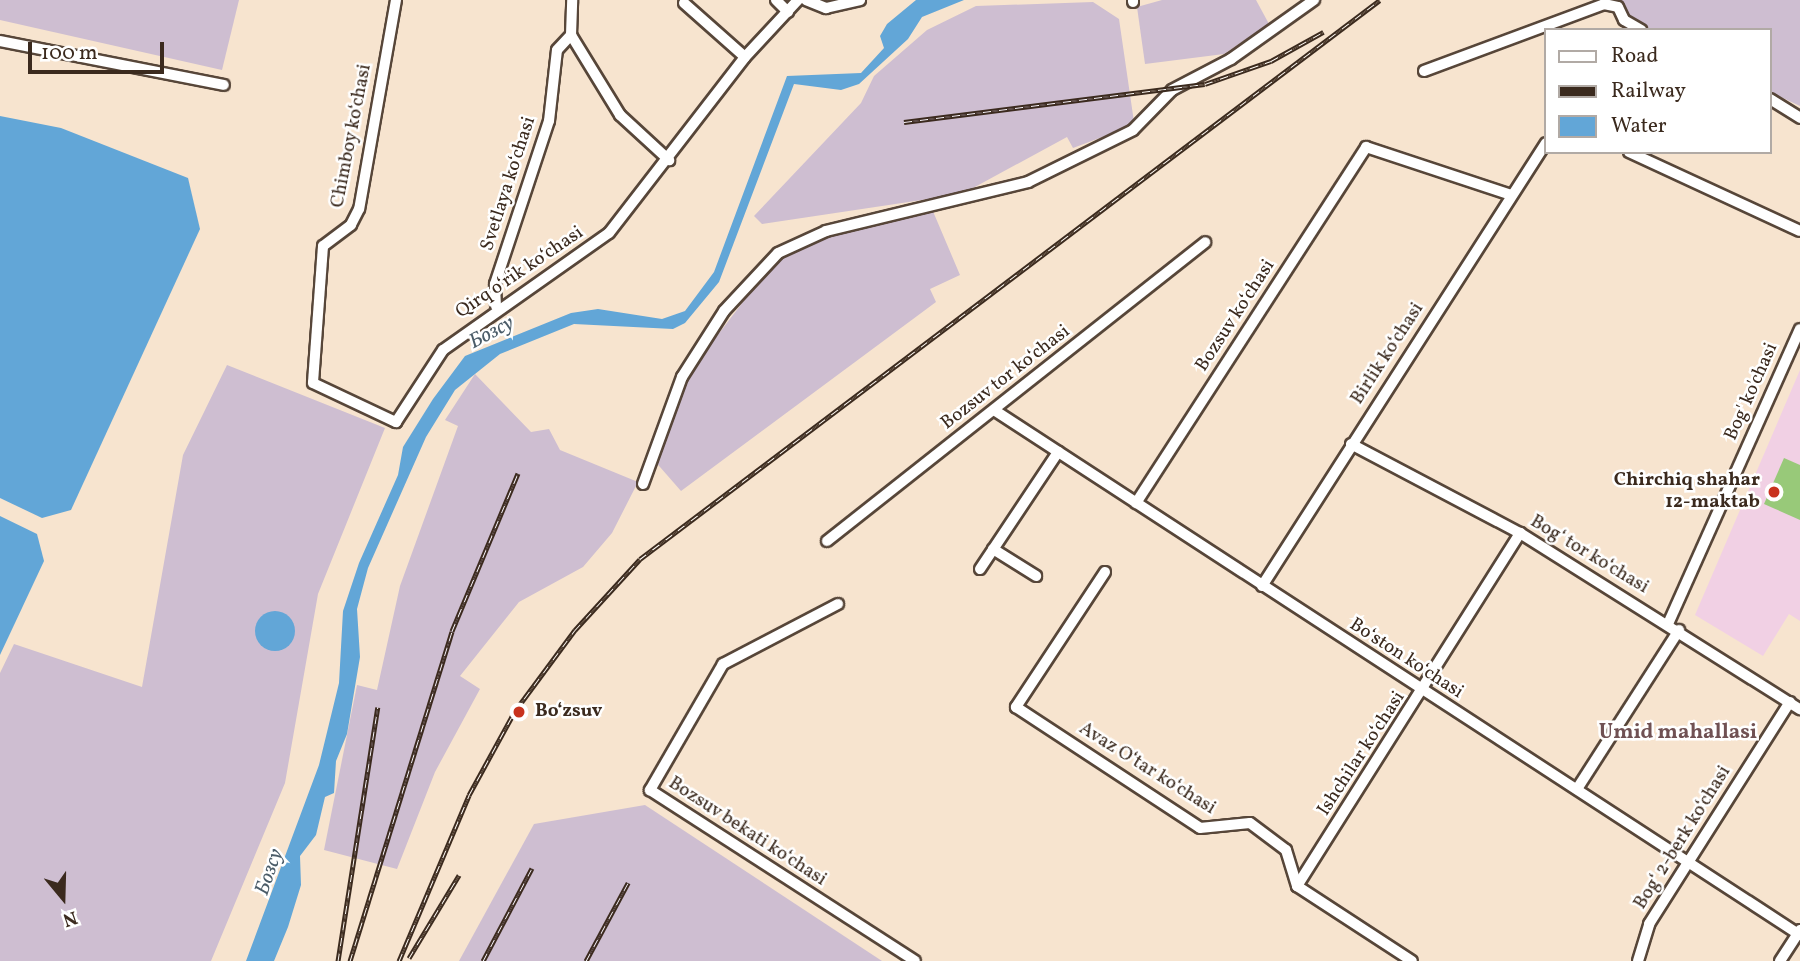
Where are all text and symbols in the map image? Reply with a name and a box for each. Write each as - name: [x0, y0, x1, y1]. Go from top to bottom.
- scale bar: [32, 28, 168, 72]
- legend: [1545, 28, 1772, 154]
- text: 100 m: [41, 39, 98, 68]
- text: Road: [1611, 42, 1658, 71]
- street label: Chimboy ko‘chasi: [327, 62, 377, 210]
- text: Railway: [1611, 77, 1686, 106]
- text: Water: [1611, 112, 1667, 141]
- street label: Svetlaya ko‘chasi: [477, 114, 541, 254]
- street label: Qirq o‘rik ko‘chasi: [452, 222, 588, 324]
- street label: Bozsuv ko‘chasi: [1191, 256, 1281, 376]
- street label: Birlik ko‘chasi: [1347, 299, 1429, 409]
- water label: Бозсу: [465, 311, 519, 355]
- street label: Bozsuv tor ko‘chasi: [937, 320, 1075, 436]
- street label: Bog' ko'chasi: [1720, 340, 1784, 444]
- place label: Chirchiq shahar 12-maktab: [1614, 470, 1760, 514]
- marker: Chirchiq shahar 12-maktab: [1766, 484, 1782, 500]
- street label: Bog‘ tor ko‘chasi: [1526, 511, 1652, 599]
- street label: Bo‘ston ko‘chasi: [1345, 614, 1467, 704]
- street label: Ishchilar ko‘chasi: [1313, 687, 1411, 821]
- place label: Bo‘zsuv: [535, 701, 602, 723]
- marker: Bo‘zsuv: [509, 702, 529, 722]
- street label: Avaz O‘tar ko‘chasi: [1074, 718, 1220, 820]
- district label: Umid mahallasi: [1599, 720, 1757, 746]
- street label: Bog‘ 2-berk ko‘chasi: [1630, 762, 1736, 914]
- street label: Bozsuv bekati ko‘chasi: [663, 772, 831, 892]
- water label: Бозсу: [250, 846, 290, 898]
- north arrow: [28, 863, 98, 933]
- text: N: [59, 903, 81, 932]

